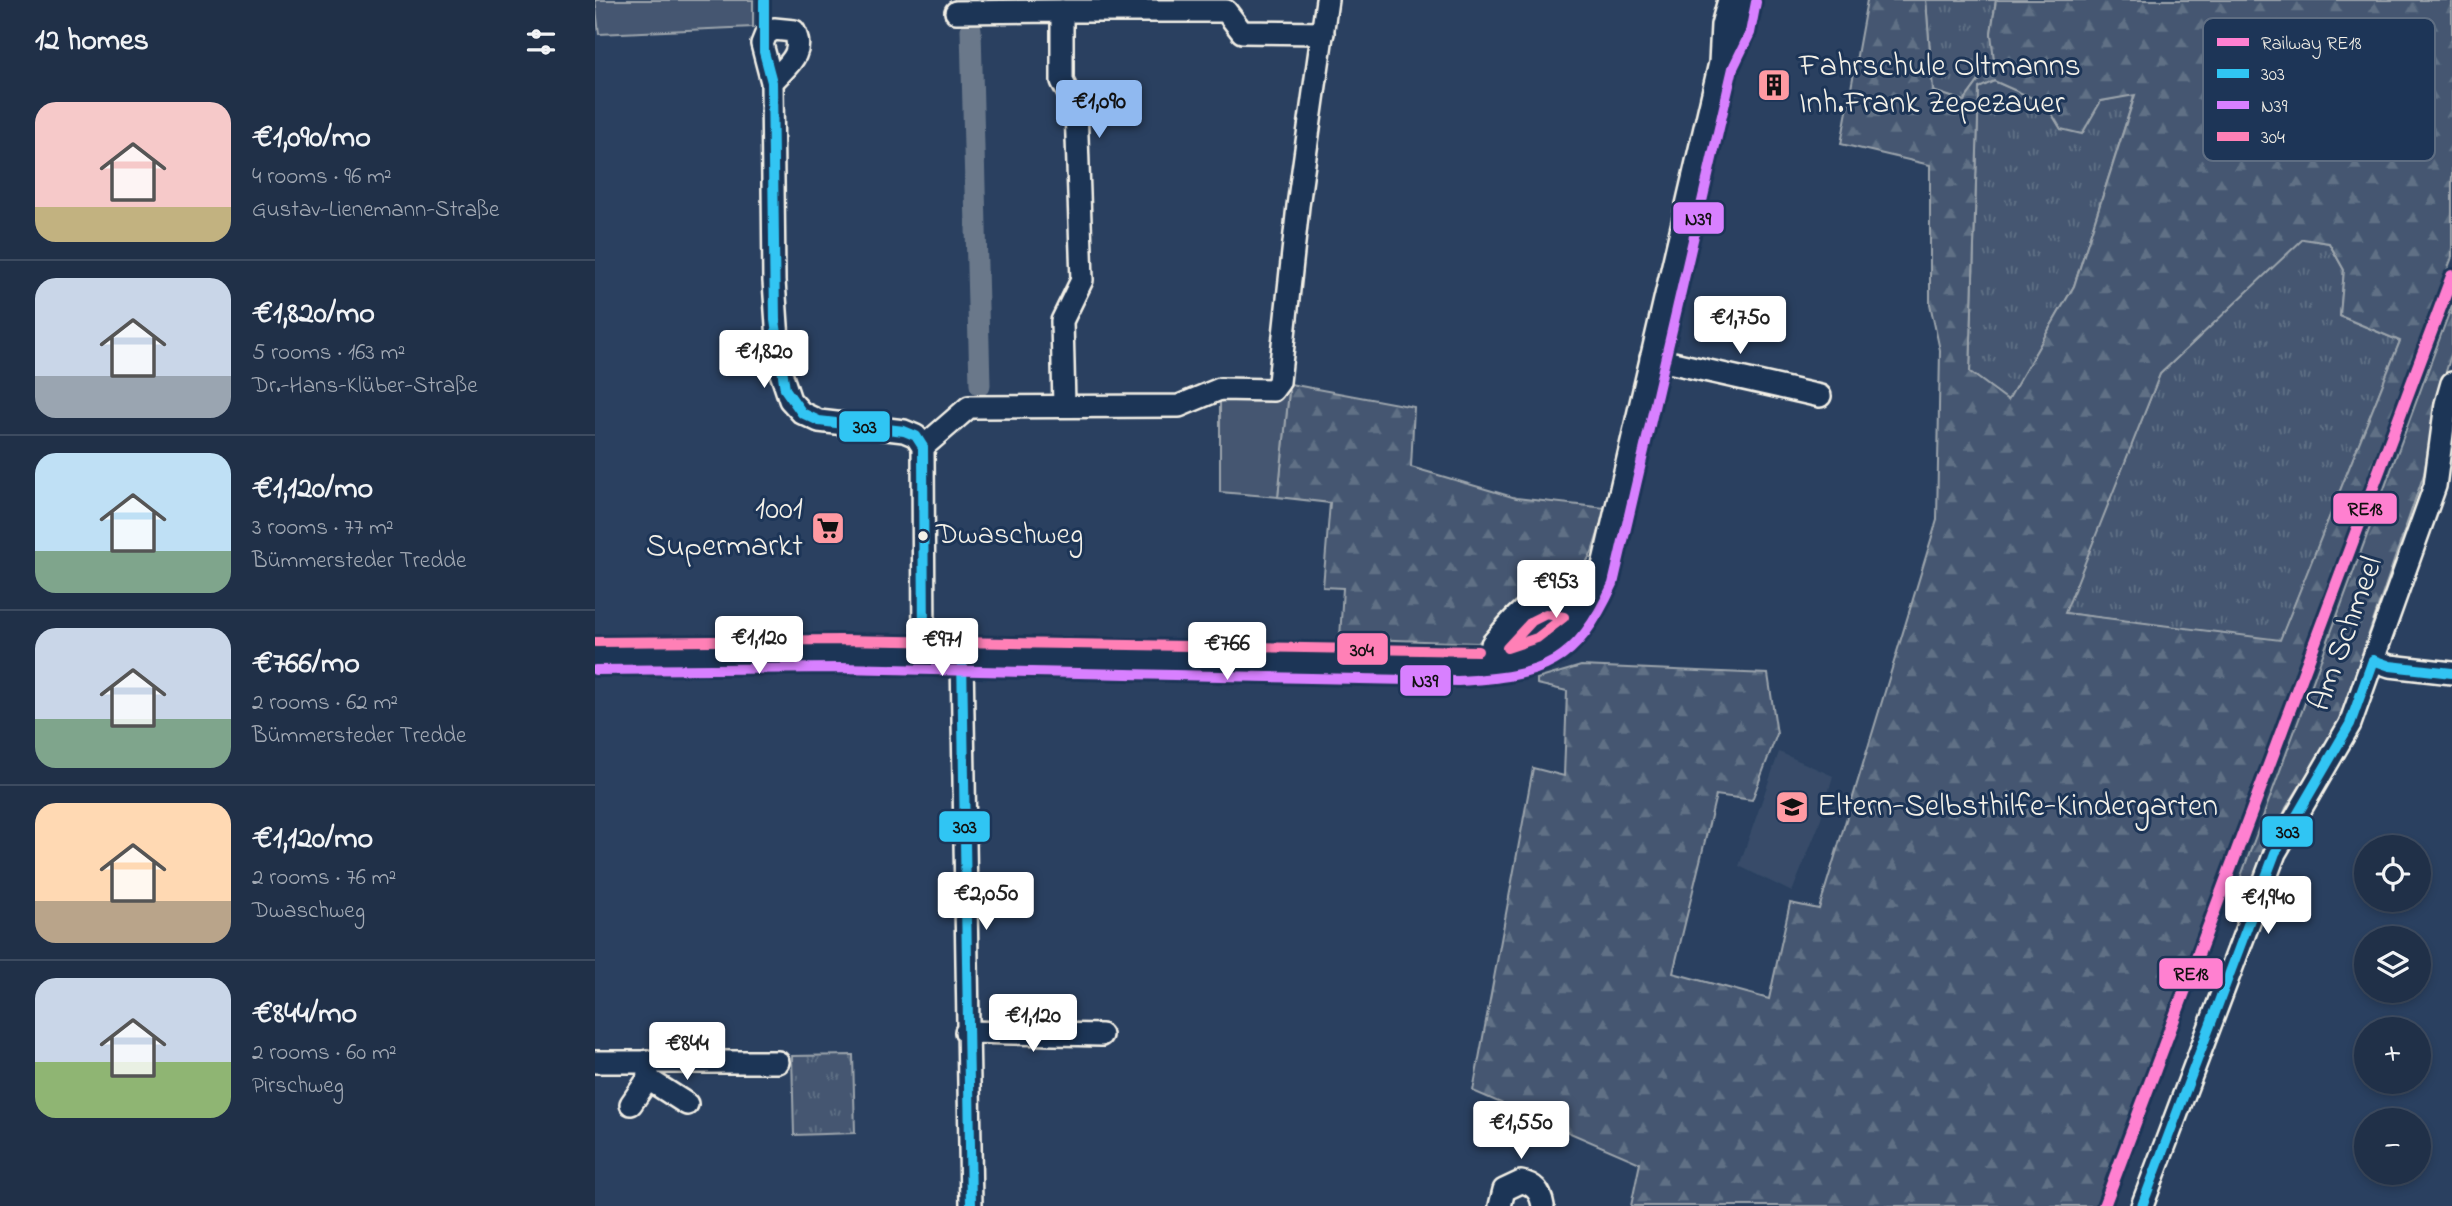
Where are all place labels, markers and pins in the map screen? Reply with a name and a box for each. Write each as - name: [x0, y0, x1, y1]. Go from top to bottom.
- place label: Fahrschule Oltmanns Inh.Frank Zepezauer: [1798, 44, 2081, 128]
- building icon: Fahrschule Oltmanns Inh.Frank Zepezauer: [1755, 66, 1793, 104]
- pin: €1,090: [1042, 80, 1156, 140]
- pin: €1,750: [1683, 296, 1797, 356]
- pin: €1,820: [707, 330, 821, 390]
- place label: 1001 Supermarkt: [646, 487, 803, 571]
- supermarket icon: 1001 Supermarkt: [809, 509, 847, 547]
- place label: Dwaschweg: [935, 514, 1083, 558]
- marker: Dwaschweg: [916, 529, 930, 543]
- pin: €953: [1515, 560, 1597, 620]
- pin: €1,120: [702, 616, 816, 676]
- pin: €971: [901, 618, 983, 678]
- pin: €766: [1186, 622, 1268, 682]
- place label: Eltern-Selbsthilfe-Kindergarten: [1817, 784, 2218, 831]
- school or university icon: Eltern-Selbsthilfe-Kindergarten: [1773, 788, 1811, 826]
- pin: €2,050: [929, 872, 1043, 932]
- pin: €1,940: [2211, 876, 2325, 936]
- pin: €1,120: [976, 995, 1090, 1054]
- pin: €844: [646, 1023, 728, 1082]
- pin: €1,550: [1464, 1102, 1578, 1161]

